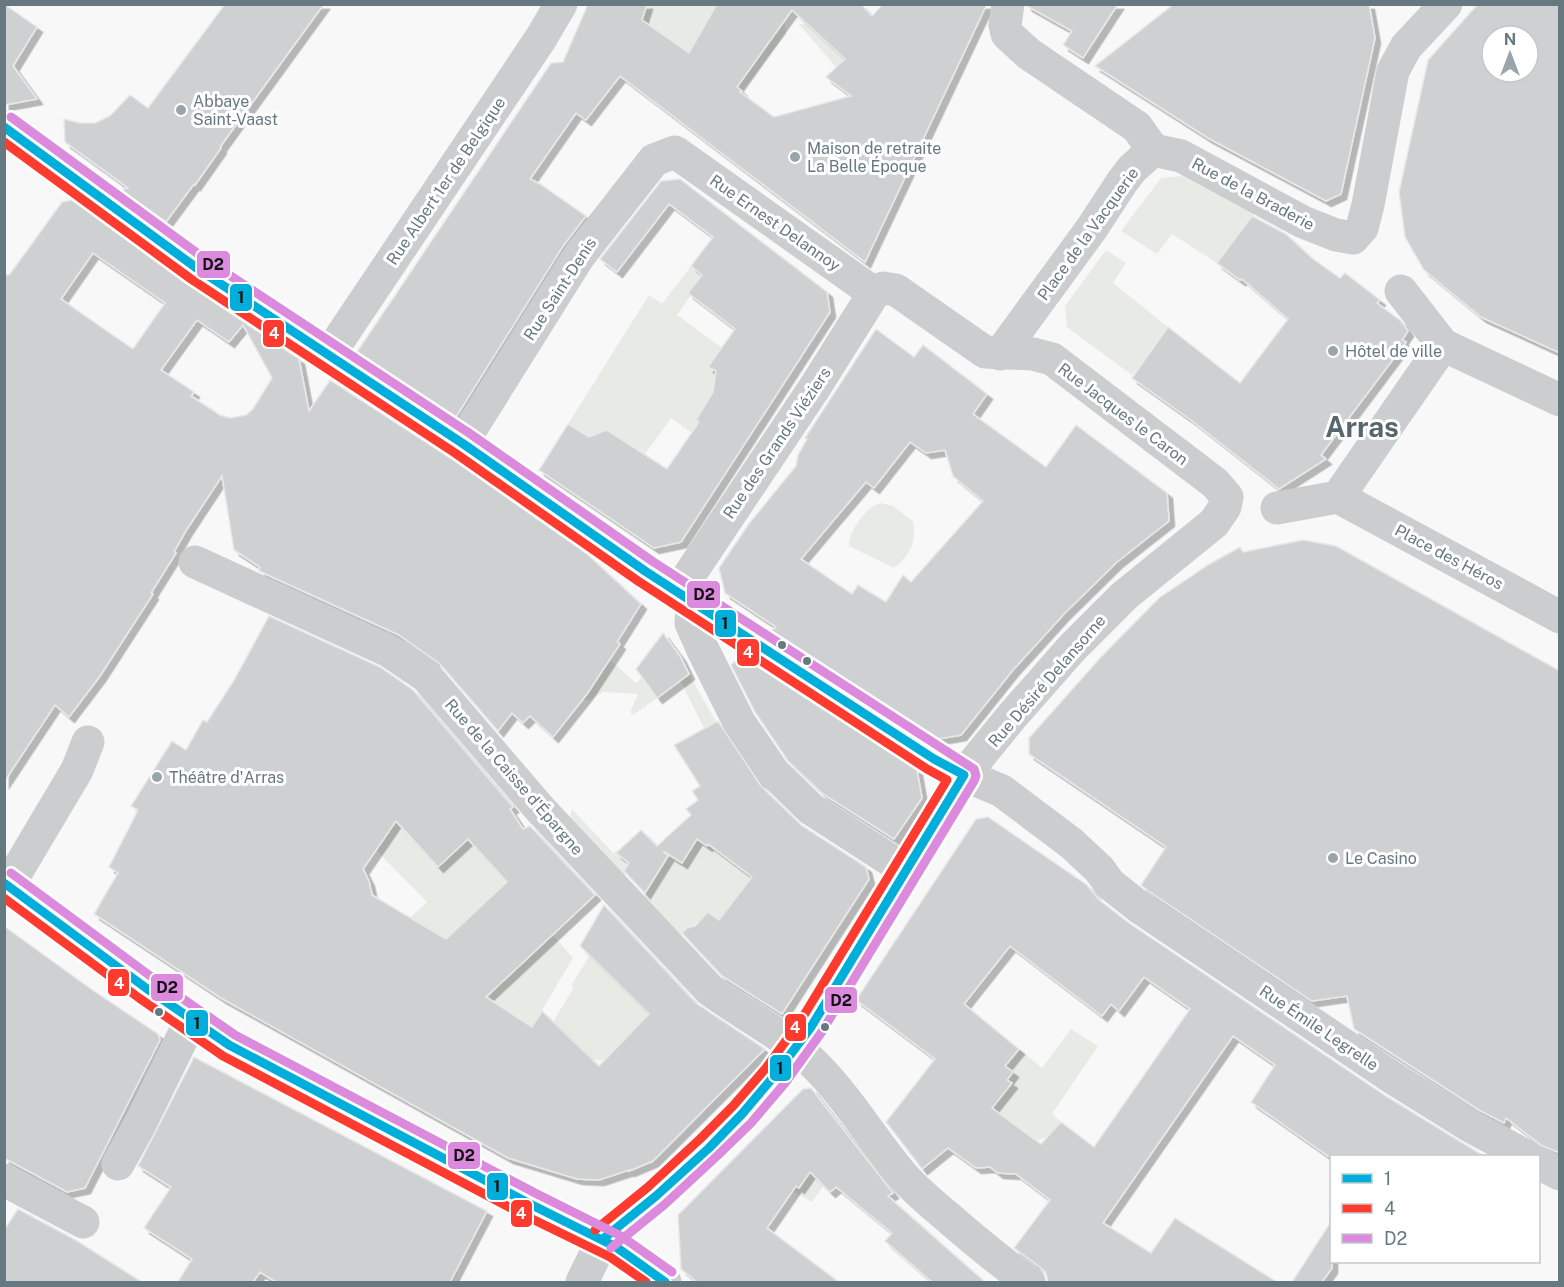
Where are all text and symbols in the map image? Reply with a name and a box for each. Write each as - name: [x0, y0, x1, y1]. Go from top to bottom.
- north arrow: [1480, 24, 1540, 84]
- text: N: [1504, 30, 1516, 49]
- place label: Abbaye Saint-Vaast: [193, 92, 278, 129]
- street label: Rue Albert 1er de Belgique: [383, 93, 509, 269]
- marker: Abbaye Saint-Vaast: [174, 103, 188, 117]
- place label: Maison de retraite La Belle Époque: [807, 139, 941, 176]
- marker: Maison de retraite La Belle Époque: [788, 150, 802, 164]
- street label: Rue de la Braderie: [1189, 154, 1317, 234]
- street label: Place de la Vacquerie: [1033, 164, 1143, 304]
- street label: Rue Ernest Delannoy: [706, 171, 844, 275]
- street label: Rue Saint-Denis: [520, 234, 600, 344]
- line badge: D2: [196, 250, 231, 279]
- text: D2: [202, 255, 224, 274]
- line badge: 1: [229, 283, 253, 312]
- text: 1: [238, 288, 244, 307]
- line badge: 4: [262, 319, 285, 348]
- text: 4: [269, 324, 280, 343]
- place label: Hôtel de ville: [1345, 342, 1442, 361]
- marker: Hôtel de ville: [1326, 344, 1340, 358]
- street label: Rue Jacques le Caron: [1054, 359, 1192, 469]
- street label: Rue des Grands Viéziers: [719, 364, 835, 522]
- district label: Arras: [1325, 410, 1399, 443]
- street label: Place des Héros: [1392, 520, 1506, 594]
- line badge: D2: [686, 580, 721, 609]
- text: D2: [693, 585, 715, 604]
- line badge: 1: [714, 609, 737, 638]
- street label: Rue Désiré Delansorne: [984, 611, 1110, 751]
- text: 1: [722, 614, 728, 633]
- line badge: 4: [736, 638, 760, 667]
- unlabelled marker: [776, 639, 788, 651]
- text: 4: [743, 643, 754, 662]
- unlabelled marker: [801, 655, 813, 667]
- street label: Rue de la Caisse d'Épargne: [441, 694, 588, 859]
- place label: Théâtre d'Arras: [169, 768, 284, 787]
- marker: Théâtre d'Arras: [150, 770, 164, 784]
- place label: Le Casino: [1345, 849, 1417, 868]
- marker: Le Casino: [1326, 851, 1340, 865]
- line badge: 4: [107, 968, 130, 997]
- line badge: D2: [150, 973, 184, 1002]
- text: 4: [114, 974, 125, 993]
- text: D2: [156, 978, 178, 997]
- street label: Rue Émile Legrelle: [1256, 980, 1382, 1075]
- line badge: D2: [824, 986, 858, 1014]
- text: D2: [830, 991, 852, 1010]
- unlabelled marker: [153, 1006, 165, 1018]
- line badge: 1: [185, 1009, 209, 1037]
- line badge: 4: [784, 1013, 807, 1042]
- text: 1: [194, 1014, 200, 1033]
- text: 4: [790, 1018, 801, 1037]
- unlabelled marker: [819, 1021, 831, 1033]
- line badge: 1: [769, 1054, 792, 1082]
- text: 1: [777, 1059, 783, 1078]
- line badge: D2: [447, 1141, 481, 1170]
- text: D2: [453, 1146, 475, 1165]
- legend: [1330, 1155, 1540, 1263]
- text: 1: [1384, 1168, 1391, 1189]
- line badge: 1: [486, 1172, 509, 1201]
- text: 1: [494, 1177, 500, 1196]
- text: 4: [1384, 1198, 1395, 1219]
- line badge: 4: [510, 1199, 533, 1228]
- text: 4: [516, 1204, 527, 1223]
- text: D2: [1384, 1228, 1407, 1249]

